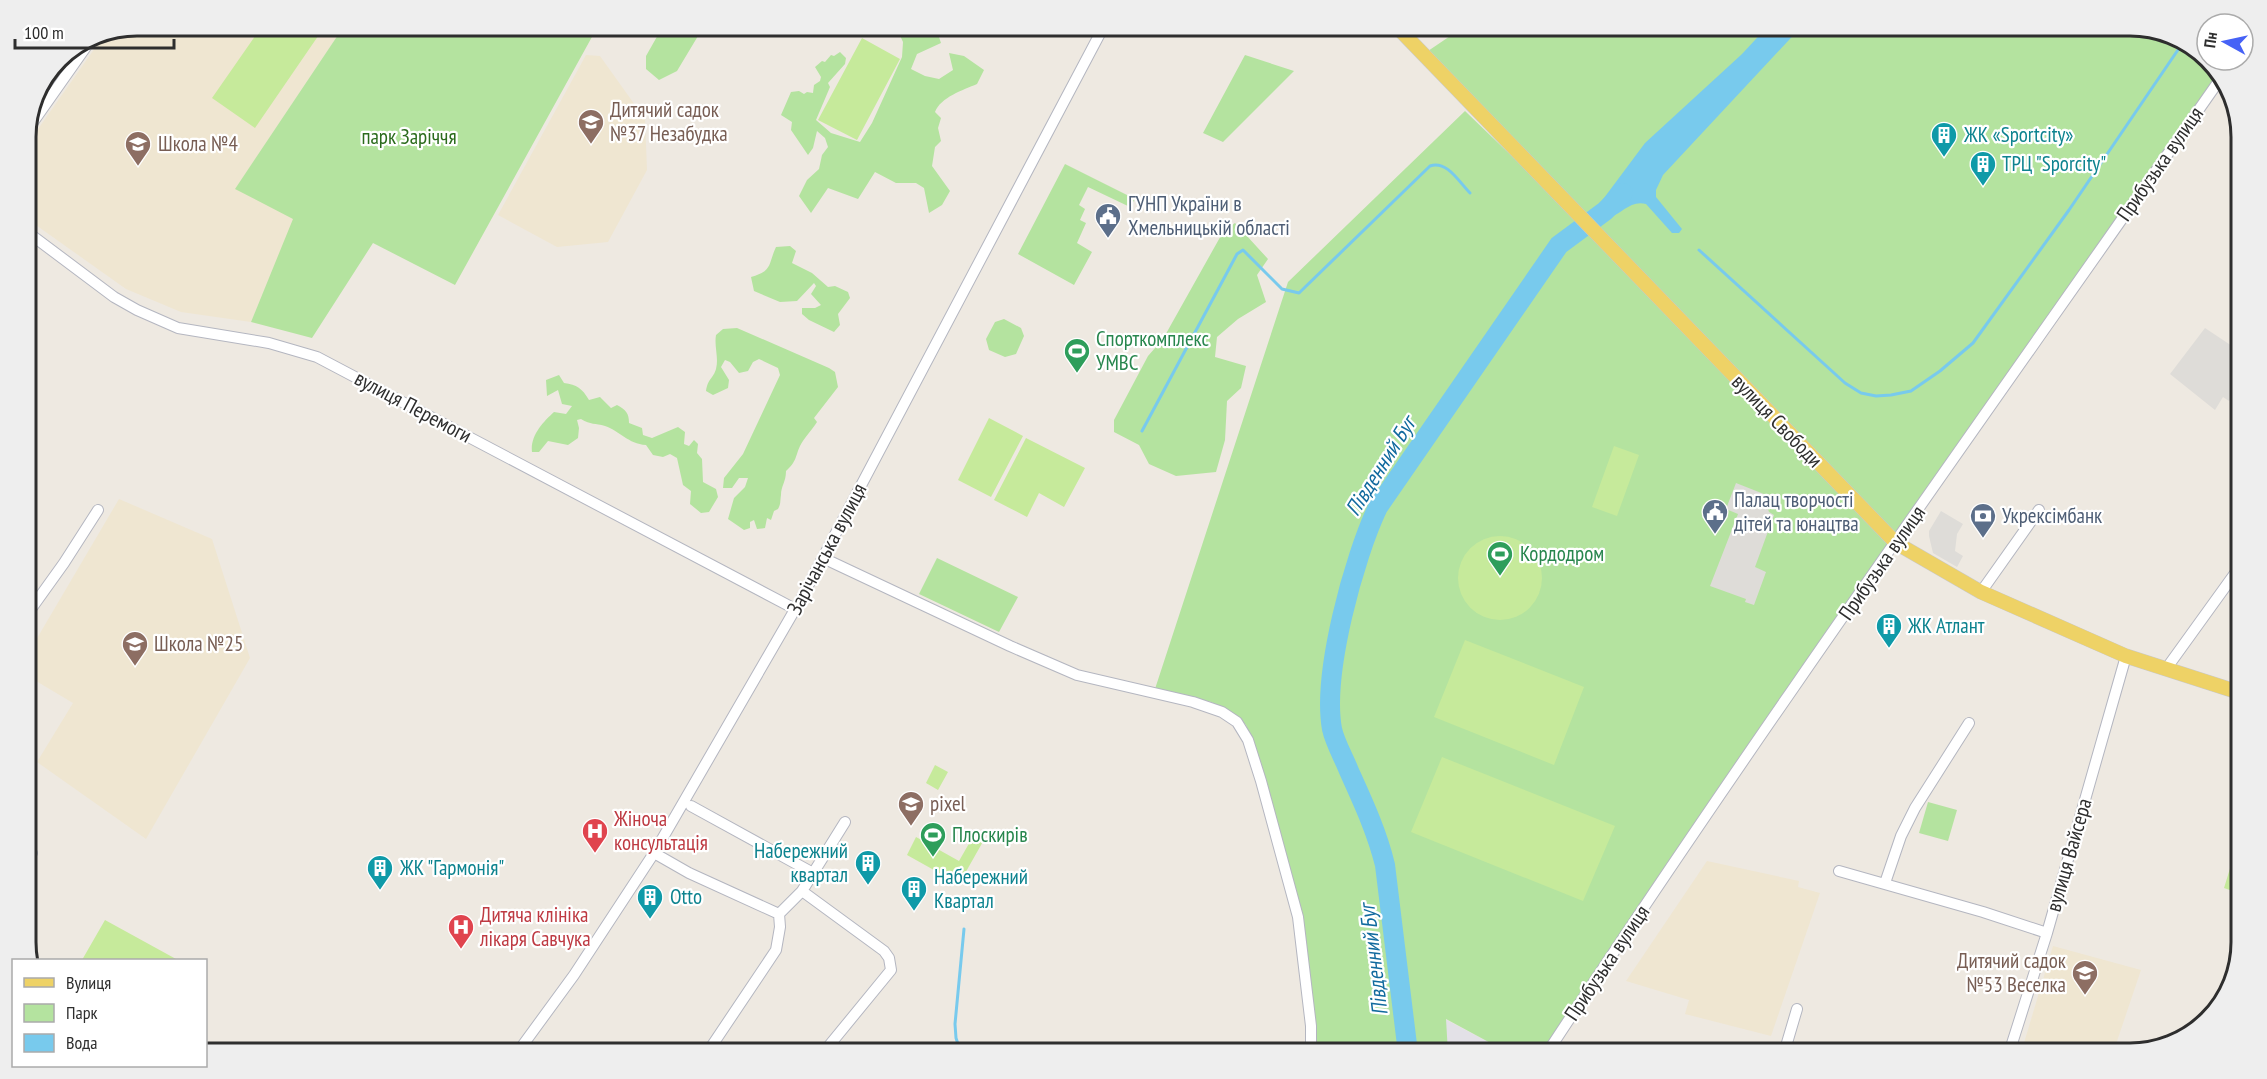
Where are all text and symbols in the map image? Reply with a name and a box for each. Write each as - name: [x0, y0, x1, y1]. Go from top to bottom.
- scale bar: [15, 12, 174, 50]
- north arrow: [2195, 12, 2255, 72]
- text: 100 m: [24, 21, 64, 44]
- text: Пн: [2199, 31, 2221, 49]
- place label: Дитячий садок №37 Незабудка: [610, 96, 728, 147]
- street label: Прибузька вулиця: [2110, 101, 2209, 226]
- school or university icon: Дитячий садок №37 Незабудка: [576, 107, 606, 145]
- building icon: ЖК «Sportcity»: [1929, 120, 1959, 158]
- place label: ЖК «Sportcity»: [1963, 121, 2073, 148]
- park label: парк Заріччя: [361, 123, 457, 150]
- school or university icon: Школа №4: [123, 129, 153, 167]
- place label: Школа №4: [158, 130, 238, 157]
- building icon: ТРЦ "Sporcity": [1968, 149, 1998, 187]
- place label: ТРЦ "Sporcity": [2002, 150, 2106, 177]
- place label: ГУНП України в Хмельницькій області: [1128, 190, 1290, 241]
- public building icon: ГУНП України в Хмельницькій області: [1093, 201, 1123, 239]
- place label: Спорткомплекс УМВС: [1096, 325, 1210, 376]
- sports icon: Спорткомплекс УМВС: [1062, 336, 1092, 374]
- street label: вулиця Перемоги: [350, 364, 476, 449]
- street label: вулиця Свободи: [1726, 368, 1829, 473]
- water label: Південний Буг: [1339, 408, 1423, 521]
- street label: Зарічанська вулиця: [781, 479, 872, 619]
- place label: Палац творчості дітей та юнацтва: [1734, 486, 1859, 537]
- public building icon: Палац творчості дітей та юнацтва: [1700, 497, 1730, 535]
- street label: Прибузька вулиця: [1832, 500, 1931, 625]
- bank icon: Укрексімбанк: [1968, 501, 1998, 539]
- place label: Укрексімбанк: [2002, 502, 2102, 529]
- sports icon: Кордодром: [1485, 539, 1515, 577]
- place label: Кордодром: [1520, 540, 1604, 567]
- building icon: ЖК Атлант: [1874, 611, 1904, 649]
- place label: ЖК Атлант: [1907, 612, 1985, 639]
- school or university icon: Школа №25: [120, 629, 150, 667]
- place label: Школа №25: [154, 630, 243, 657]
- school or university icon: pixel: [896, 789, 926, 827]
- place label: pixel: [930, 790, 966, 817]
- street label: вулиця Вайсера: [2039, 795, 2098, 915]
- place label: Жіноча консультація: [613, 805, 708, 856]
- hospital icon: Жіноча консультація: [580, 816, 610, 854]
- sports icon: Плоскирів: [918, 820, 948, 858]
- place label: Плоскирів: [952, 821, 1028, 848]
- place label: Набережний квартал: [754, 837, 848, 888]
- building icon: Набережний квартал: [853, 848, 883, 886]
- building icon: ЖК "Гармонія": [365, 853, 395, 891]
- place label: ЖК "Гармонія": [399, 854, 504, 881]
- place label: Набережний Квартал: [934, 863, 1028, 914]
- building icon: Набережний Квартал: [899, 874, 929, 912]
- building icon: Otto: [635, 882, 665, 920]
- place label: Otto: [670, 883, 702, 910]
- water label: Південний Буг: [1352, 899, 1394, 1017]
- street label: Прибузька вулиця: [1558, 900, 1655, 1026]
- place label: Дитяча клініка лікаря Савчука: [479, 901, 591, 952]
- hospital icon: Дитяча клініка лікаря Савчука: [446, 912, 476, 950]
- place label: Дитячий садок №53 Веселка: [1957, 947, 2066, 998]
- school or university icon: Дитячий садок №53 Веселка: [2070, 958, 2100, 996]
- legend: [12, 959, 207, 1067]
- text: Вулиця: [66, 971, 111, 994]
- text: Парк: [66, 1001, 97, 1024]
- text: Вода: [66, 1031, 97, 1054]

